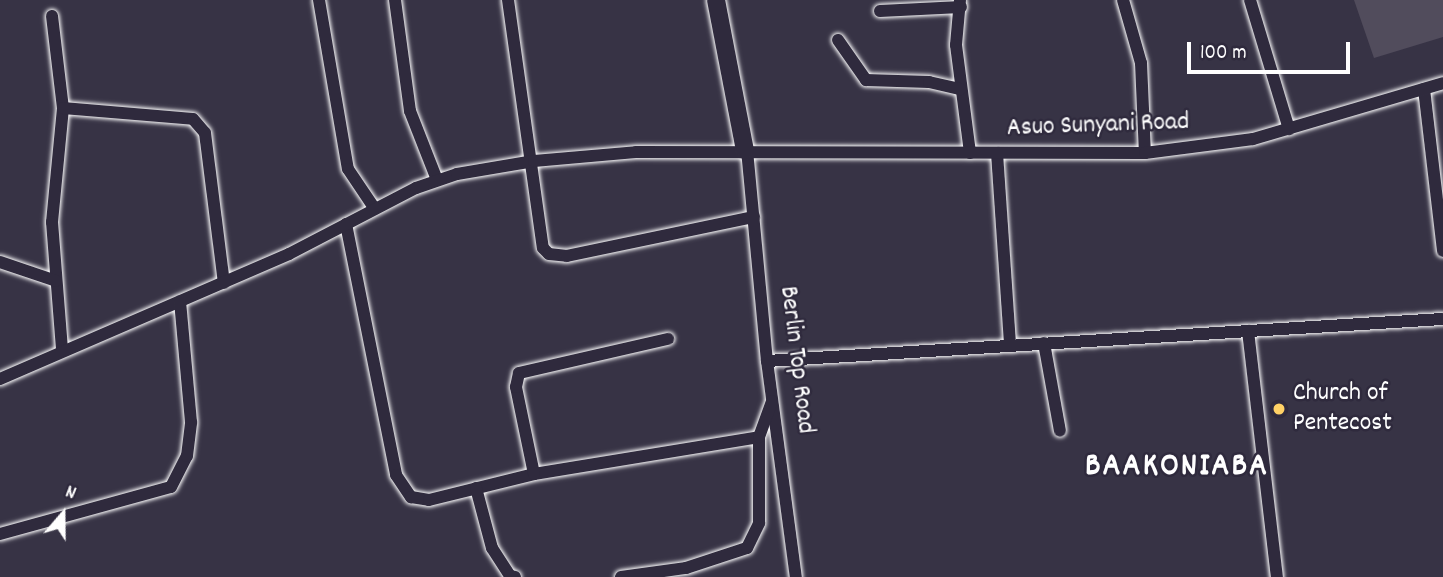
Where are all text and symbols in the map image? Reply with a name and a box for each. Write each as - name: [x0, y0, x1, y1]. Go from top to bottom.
- scale bar: [1191, 28, 1354, 72]
- text: 100 m: [1200, 39, 1247, 69]
- street label: Asuo Sunyani Road: [1006, 107, 1190, 145]
- street label: Berlin Top Road: [771, 284, 821, 436]
- place label: Church of Pentecost: [1293, 378, 1392, 440]
- marker: Church of Pentecost: [1271, 401, 1287, 417]
- district label: BAAKONIABA: [1086, 448, 1268, 488]
- north arrow: [28, 479, 98, 549]
- text: N: [61, 480, 79, 508]

